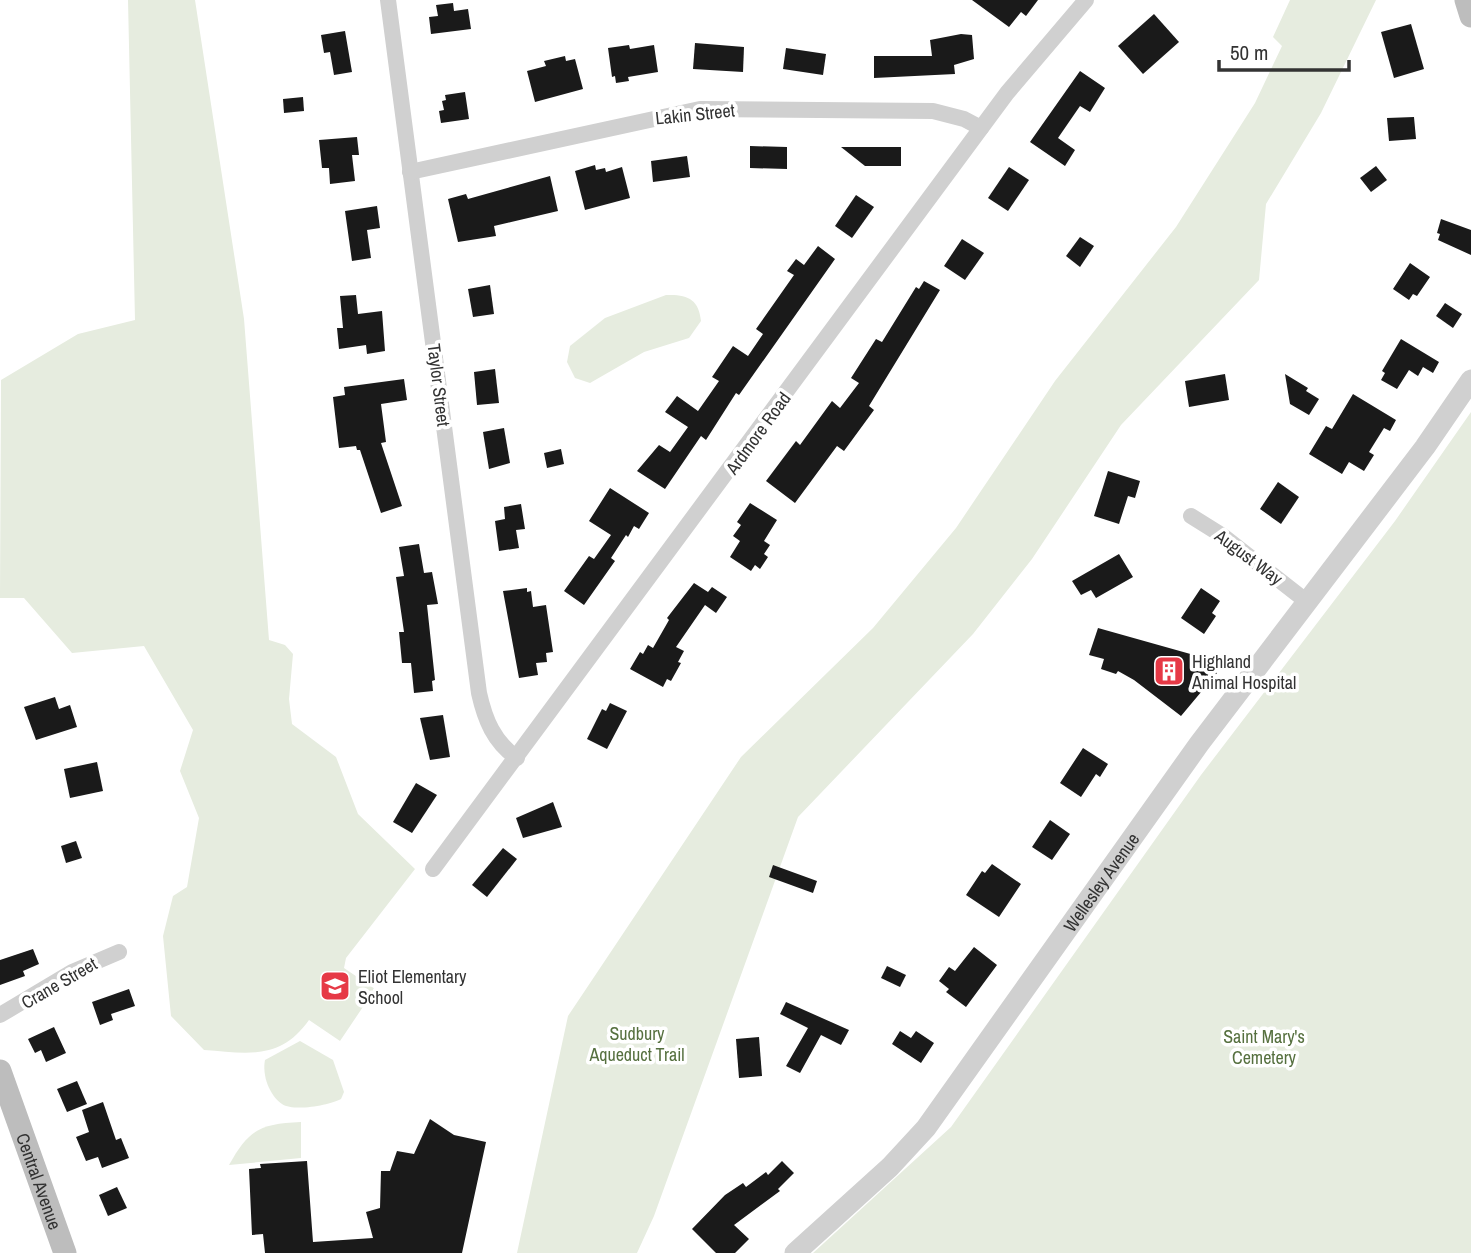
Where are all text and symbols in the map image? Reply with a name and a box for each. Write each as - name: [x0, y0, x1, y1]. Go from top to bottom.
- scale bar: [1219, 28, 1348, 72]
- text: 50 m: [1230, 38, 1268, 67]
- street label: Lakin Street: [654, 97, 736, 131]
- street label: Taylor Street: [422, 342, 456, 428]
- street label: Ardmore Road: [719, 387, 796, 480]
- street label: August Way: [1209, 523, 1289, 591]
- place label: Highland Animal Hospital: [1191, 649, 1296, 695]
- building icon: Highland Animal Hospital: [1152, 654, 1186, 688]
- street label: Wellesley Avenue: [1057, 827, 1145, 937]
- street label: Crane Street: [17, 951, 101, 1015]
- place label: Eliot Elementary School: [358, 964, 467, 1010]
- school or university icon: Eliot Elementary School: [318, 969, 352, 1003]
- park label: Sudbury Aqueduct Trail: [588, 1021, 685, 1067]
- park label: Saint Mary's Cemetery: [1223, 1024, 1305, 1070]
- street label: Central Avenue: [11, 1130, 68, 1233]

